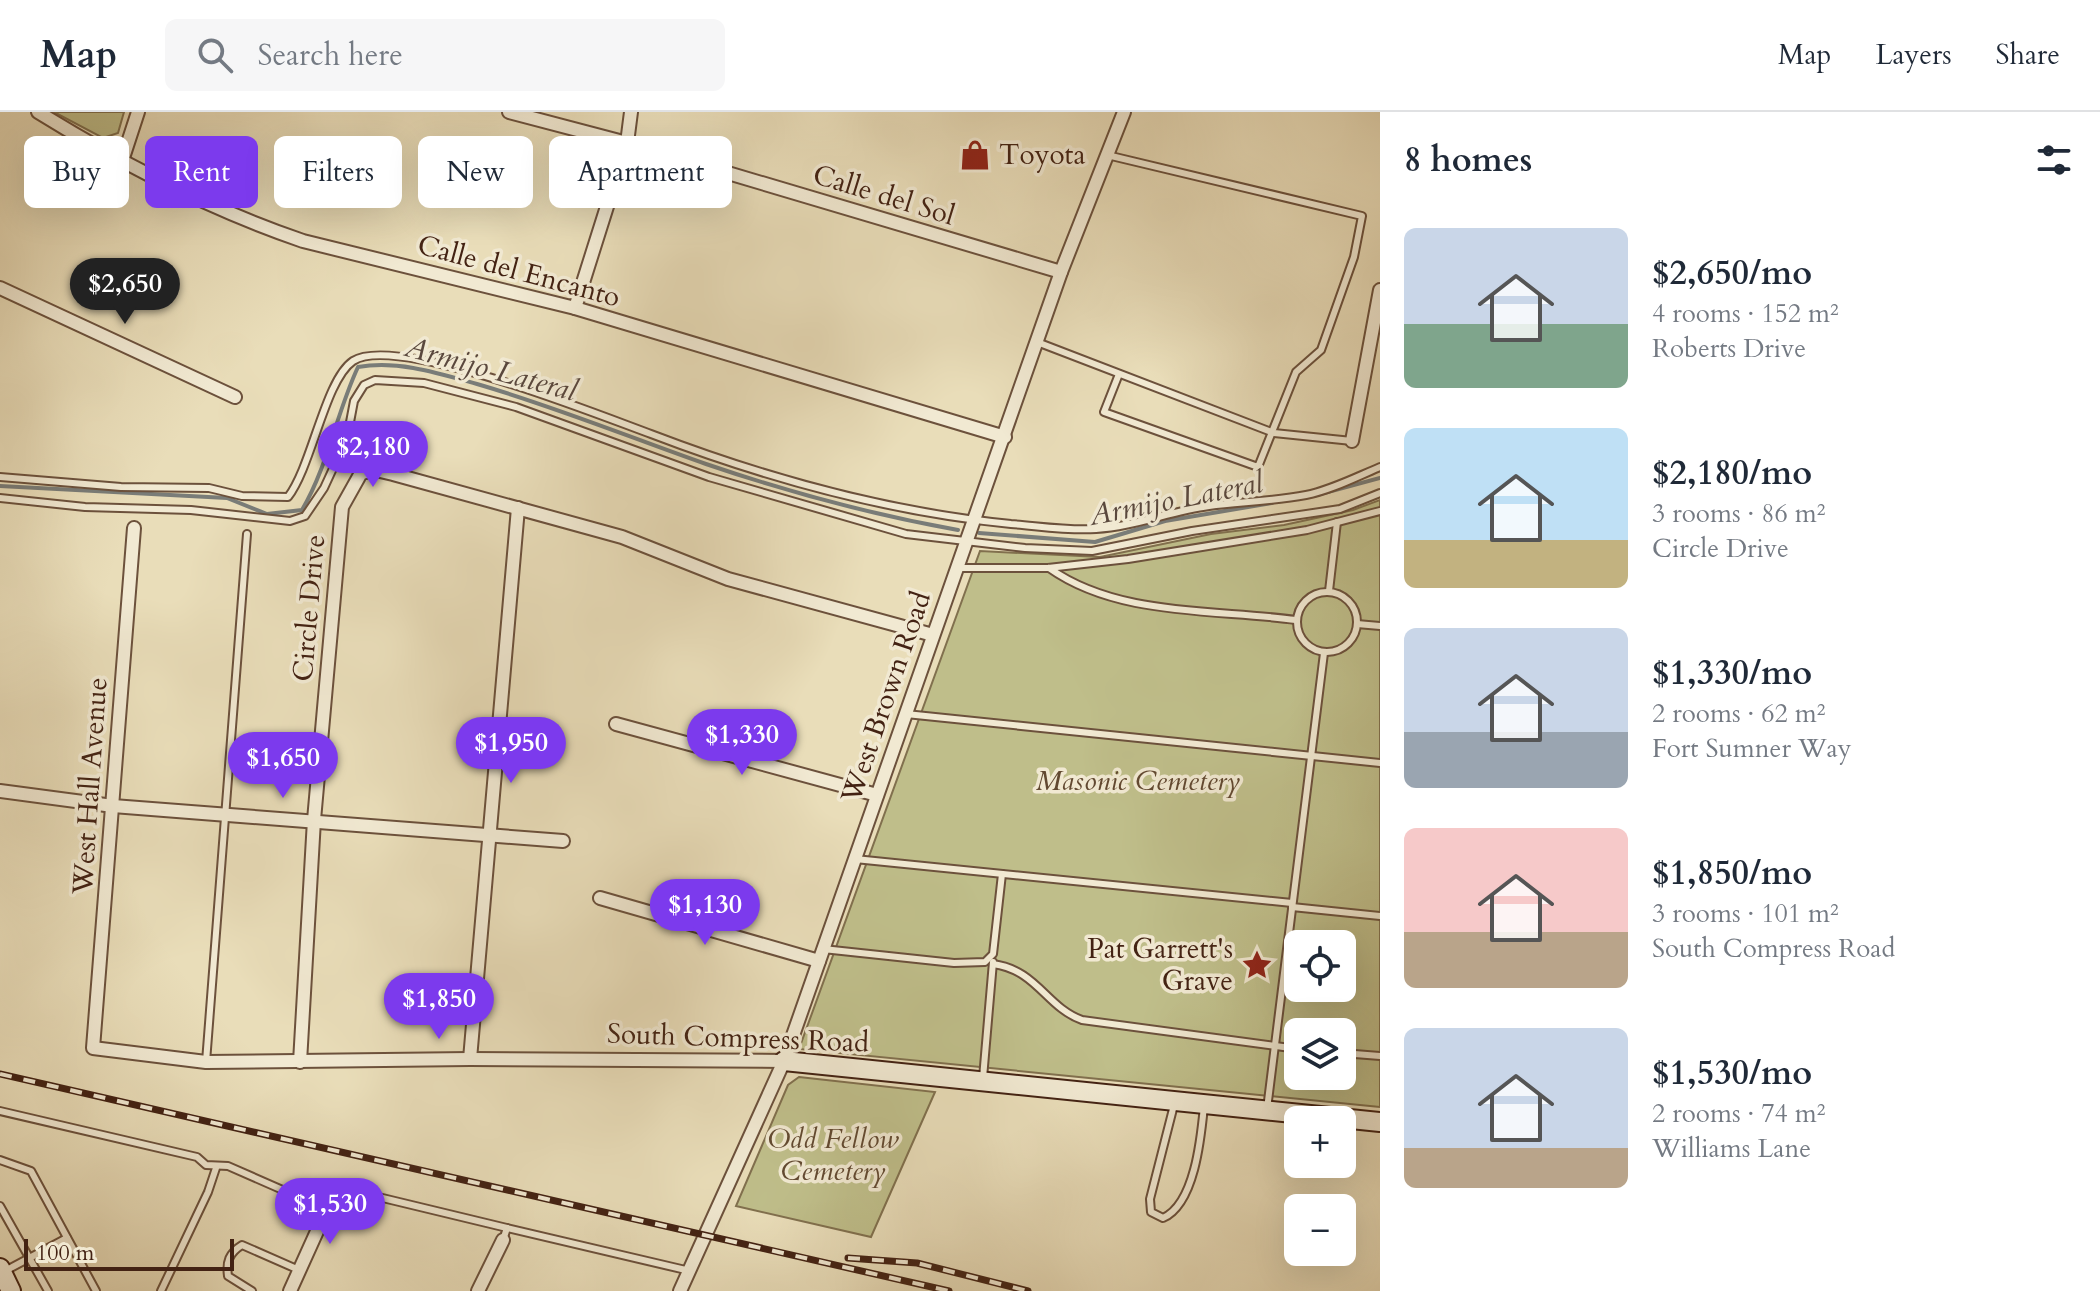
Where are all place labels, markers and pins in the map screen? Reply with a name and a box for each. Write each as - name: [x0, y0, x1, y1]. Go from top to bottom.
- place label: Toyota: [999, 136, 1086, 174]
- shop icon: Toyota: [958, 138, 992, 172]
- pin: $2,650: [60, 258, 190, 326]
- pin: $2,180: [308, 421, 438, 489]
- pin: $1,330: [677, 709, 807, 777]
- pin: $1,950: [446, 717, 576, 785]
- pin: $1,650: [218, 732, 348, 800]
- pin: $1,130: [640, 879, 770, 947]
- place label: Pat Garrett's Grave: [1087, 930, 1233, 1000]
- place icon: Pat Garrett's Grave: [1240, 948, 1274, 982]
- pin: $1,850: [374, 973, 504, 1041]
- pin: $1,530: [265, 1178, 395, 1246]

